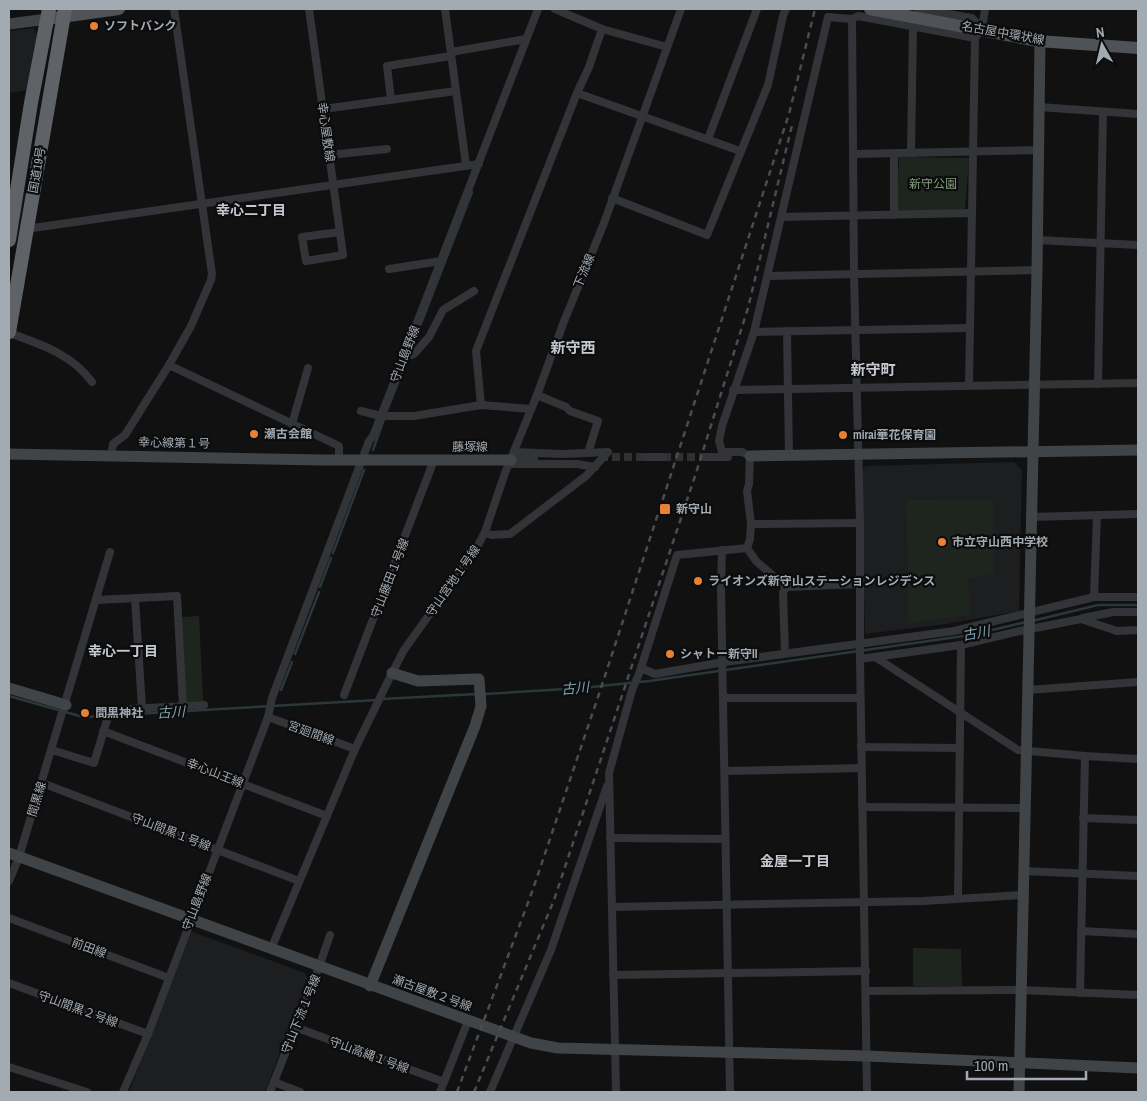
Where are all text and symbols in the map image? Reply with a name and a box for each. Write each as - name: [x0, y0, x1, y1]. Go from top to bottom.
- place label: ソフトバンク: [104, 18, 177, 34]
- street label: 名古屋中環状線: [960, 18, 1046, 48]
- marker: ソフトバンク: [88, 20, 100, 32]
- north arrow: [1077, 20, 1127, 70]
- text: N: [1095, 23, 1106, 42]
- street label: 幸心屋敷線: [314, 101, 338, 163]
- street label: 国道19号: [25, 145, 49, 195]
- park label: 新守公園: [909, 176, 957, 192]
- district label: 幸心二丁目: [216, 201, 286, 219]
- street label: 下流線: [570, 251, 598, 291]
- street label: 守山島野線: [387, 323, 423, 385]
- district label: 新守西: [550, 337, 596, 358]
- district label: 新守町: [850, 359, 896, 380]
- place label: 瀬古会館: [264, 426, 312, 442]
- place label: mirai華花保育園: [853, 427, 937, 443]
- marker: 瀬古会館: [248, 428, 260, 440]
- marker: mirai華花保育園: [837, 429, 849, 441]
- street label: 幸心線第１号: [138, 434, 210, 452]
- street label: 藤塚線: [452, 439, 488, 455]
- place label: 新守山: [676, 501, 712, 517]
- marker: 新守山: [658, 502, 672, 516]
- place label: 市立守山西中学校: [952, 534, 1048, 550]
- street label: 守山藤田１号線: [367, 536, 413, 620]
- marker: 市立守山西中学校: [936, 536, 948, 548]
- street label: 守山宮地１号線: [422, 542, 484, 620]
- place label: ライオンズ新守山ステーションレジデンス: [708, 573, 935, 589]
- marker: ライオンズ新守山ステーションレジデンス: [692, 575, 704, 587]
- water label: 古川: [961, 621, 993, 645]
- district label: 幸心一丁目: [88, 642, 158, 660]
- place label: シャトー新守II: [680, 646, 758, 662]
- marker: シャトー新守II: [664, 648, 676, 660]
- water label: 古川: [560, 678, 592, 698]
- water label: 古川: [157, 702, 187, 722]
- place label: 間黒神社: [95, 705, 143, 721]
- marker: 間黒神社: [79, 707, 91, 719]
- street label: 宮廻間線: [286, 717, 336, 749]
- street label: 幸心山王線: [184, 755, 246, 791]
- street label: 間黒線: [24, 779, 50, 819]
- street label: 守山間黒１号線: [129, 809, 213, 855]
- district label: 金屋一丁目: [760, 852, 830, 870]
- street label: 守山島野線: [179, 871, 215, 933]
- street label: 前田線: [69, 934, 109, 962]
- street label: 瀬古屋敷２号線: [390, 971, 474, 1015]
- street label: 守山下流１号線: [278, 972, 324, 1056]
- street label: 守山間黒２号線: [36, 987, 120, 1031]
- street label: 守山高縄１号線: [327, 1033, 411, 1077]
- scale bar: [967, 1048, 1086, 1080]
- text: 100 m: [974, 1055, 1008, 1076]

